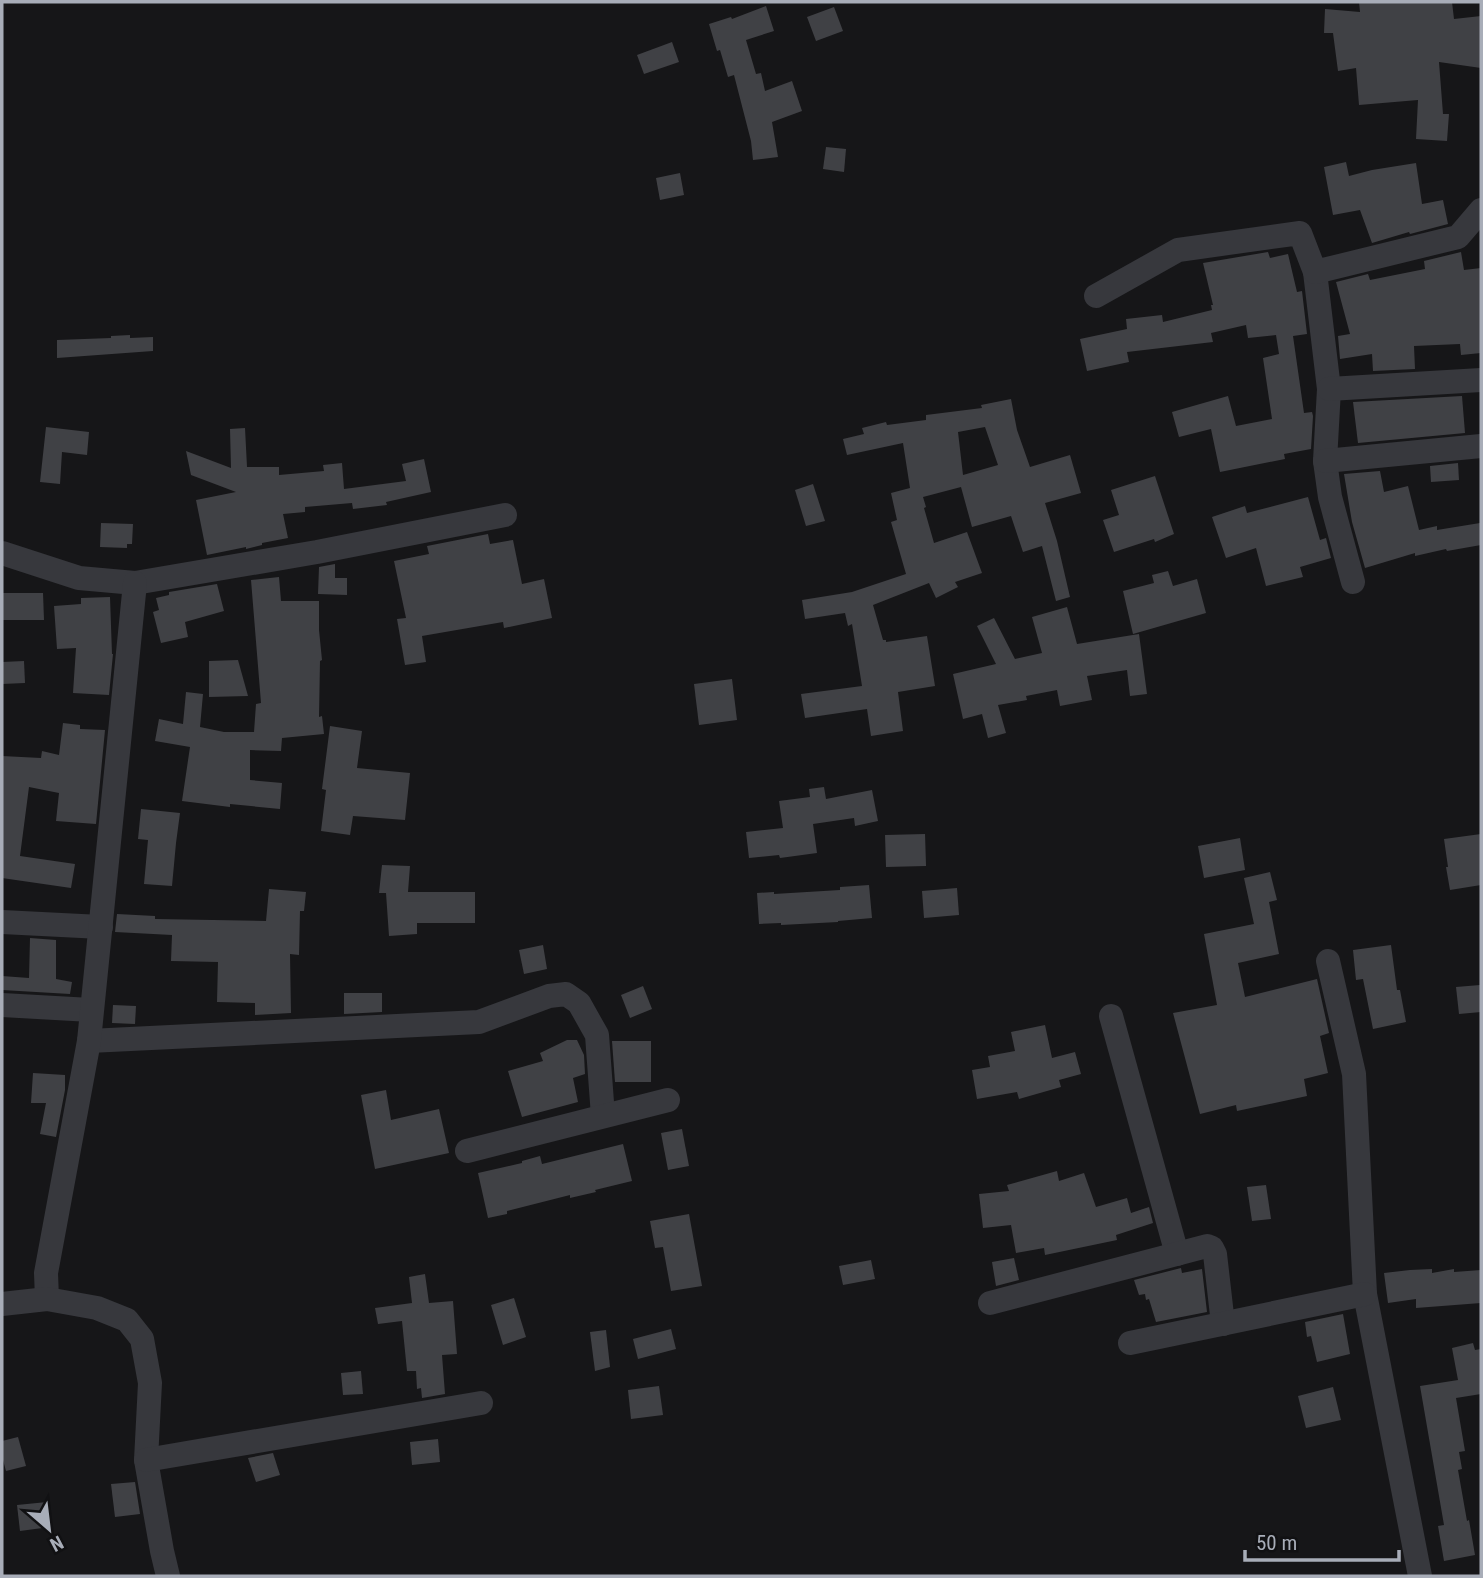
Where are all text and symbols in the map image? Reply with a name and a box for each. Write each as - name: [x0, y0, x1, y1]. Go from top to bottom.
- north arrow: [14, 1494, 84, 1564]
- scale bar: [1245, 1518, 1399, 1562]
- text: N: [46, 1531, 67, 1556]
- text: 50 m: [1256, 1531, 1297, 1555]

